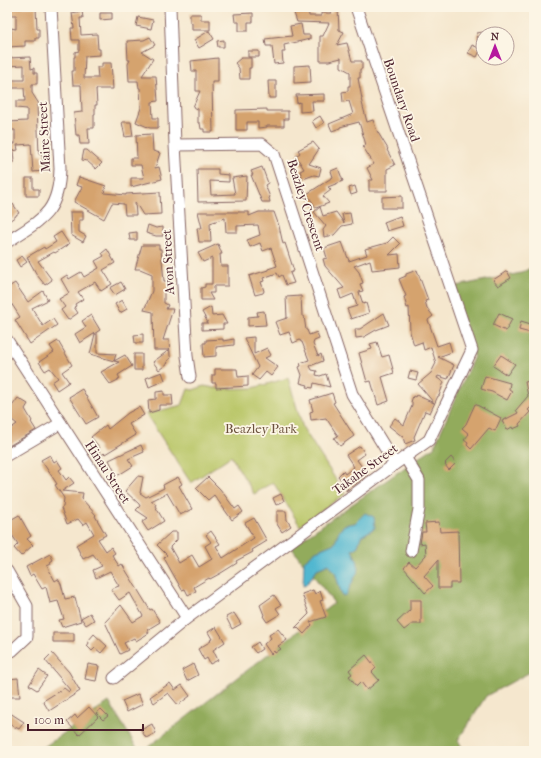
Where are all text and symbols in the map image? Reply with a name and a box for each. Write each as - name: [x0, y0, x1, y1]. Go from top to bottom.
- north arrow: [475, 26, 515, 66]
- text: N: [491, 30, 500, 43]
- street label: Boundary Road: [381, 56, 424, 144]
- street label: Maire Street: [35, 101, 53, 173]
- street label: Beazley Crescent: [284, 157, 328, 253]
- street label: Avon Street: [159, 229, 177, 296]
- park label: Beazley Park: [225, 421, 297, 436]
- street label: Hinau Street: [82, 438, 134, 507]
- street label: Takahe Street: [329, 440, 401, 498]
- scale bar: [28, 706, 143, 732]
- text: 100 m: [34, 713, 64, 727]

